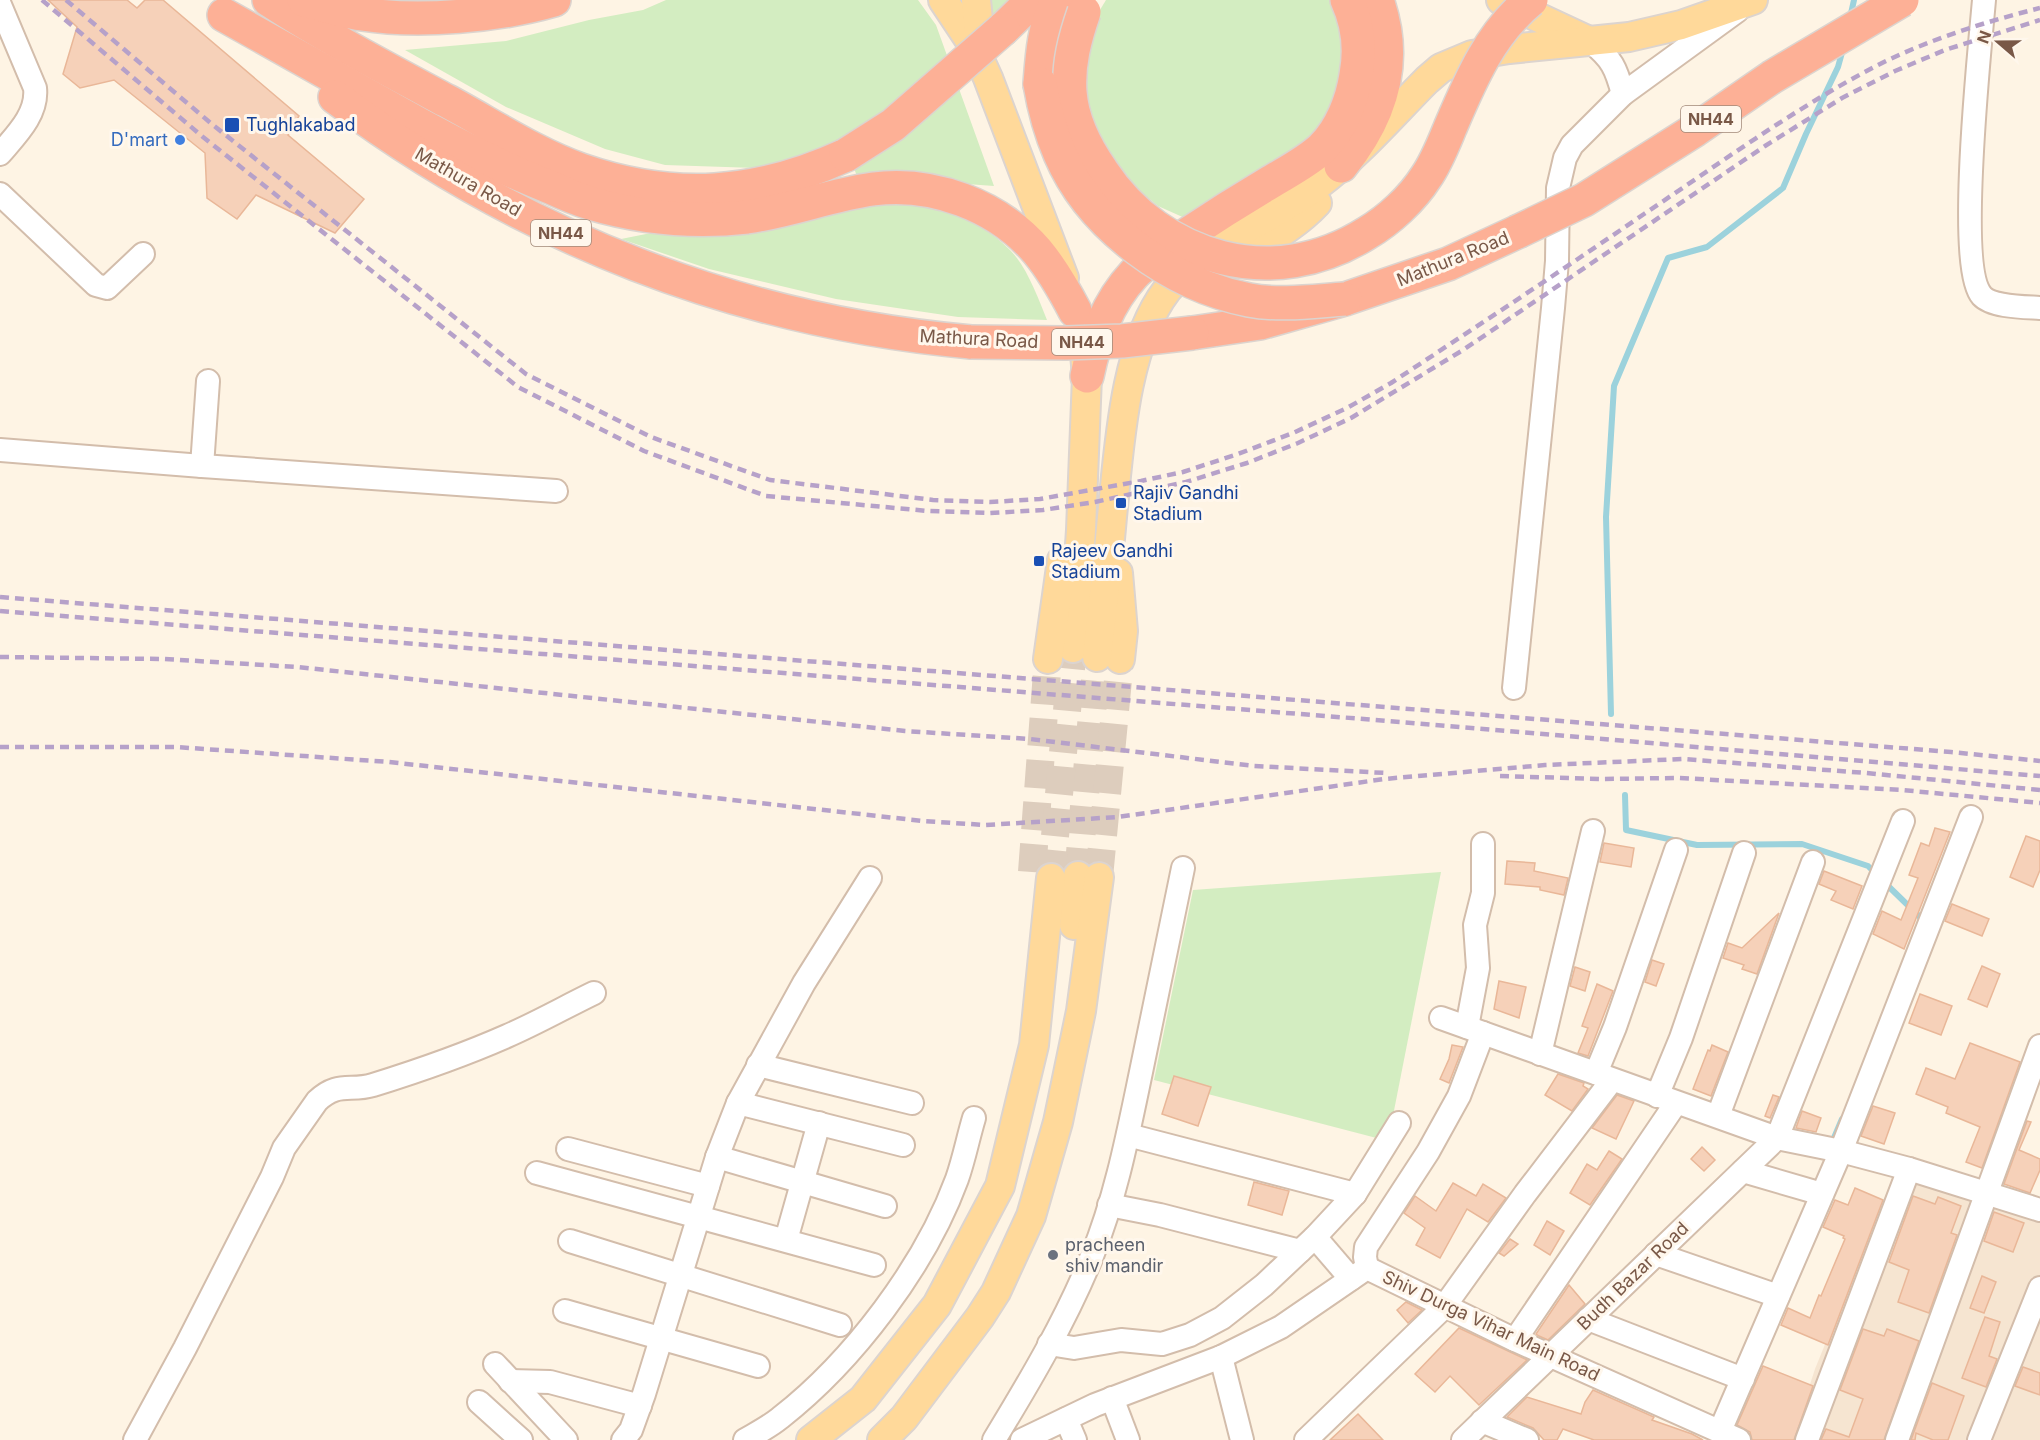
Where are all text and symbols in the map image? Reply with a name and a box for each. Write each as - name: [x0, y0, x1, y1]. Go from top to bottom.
- north arrow: [1968, 12, 2028, 72]
- text: N: [1972, 28, 1995, 46]
- road number: NH44: [1681, 106, 1741, 132]
- place label: Tughlakabad: [246, 114, 355, 135]
- marker: Tughlakabad: [223, 116, 241, 134]
- place label: D'mart: [111, 129, 168, 150]
- marker: D'mart: [173, 133, 187, 147]
- street label: Mathura Road: [412, 143, 525, 220]
- road number: NH44: [531, 220, 591, 246]
- street label: Mathura Road: [1394, 227, 1512, 291]
- street label: Mathura Road: [919, 325, 1039, 352]
- road number: NH44: [1052, 329, 1112, 355]
- place label: Rajiv Gandhi Stadium: [1133, 482, 1239, 524]
- marker: Rajiv Gandhi Stadium: [1114, 496, 1128, 510]
- place label: Rajeev Gandhi Stadium: [1051, 540, 1173, 582]
- marker: Rajeev Gandhi Stadium: [1032, 554, 1046, 568]
- street label: Budh Bazar Road: [1573, 1217, 1693, 1334]
- place label: pracheen shiv mandir: [1065, 1234, 1164, 1276]
- marker: pracheen shiv mandir: [1046, 1248, 1060, 1262]
- street label: Shiv Durga Vihar Main Road: [1379, 1266, 1603, 1385]

